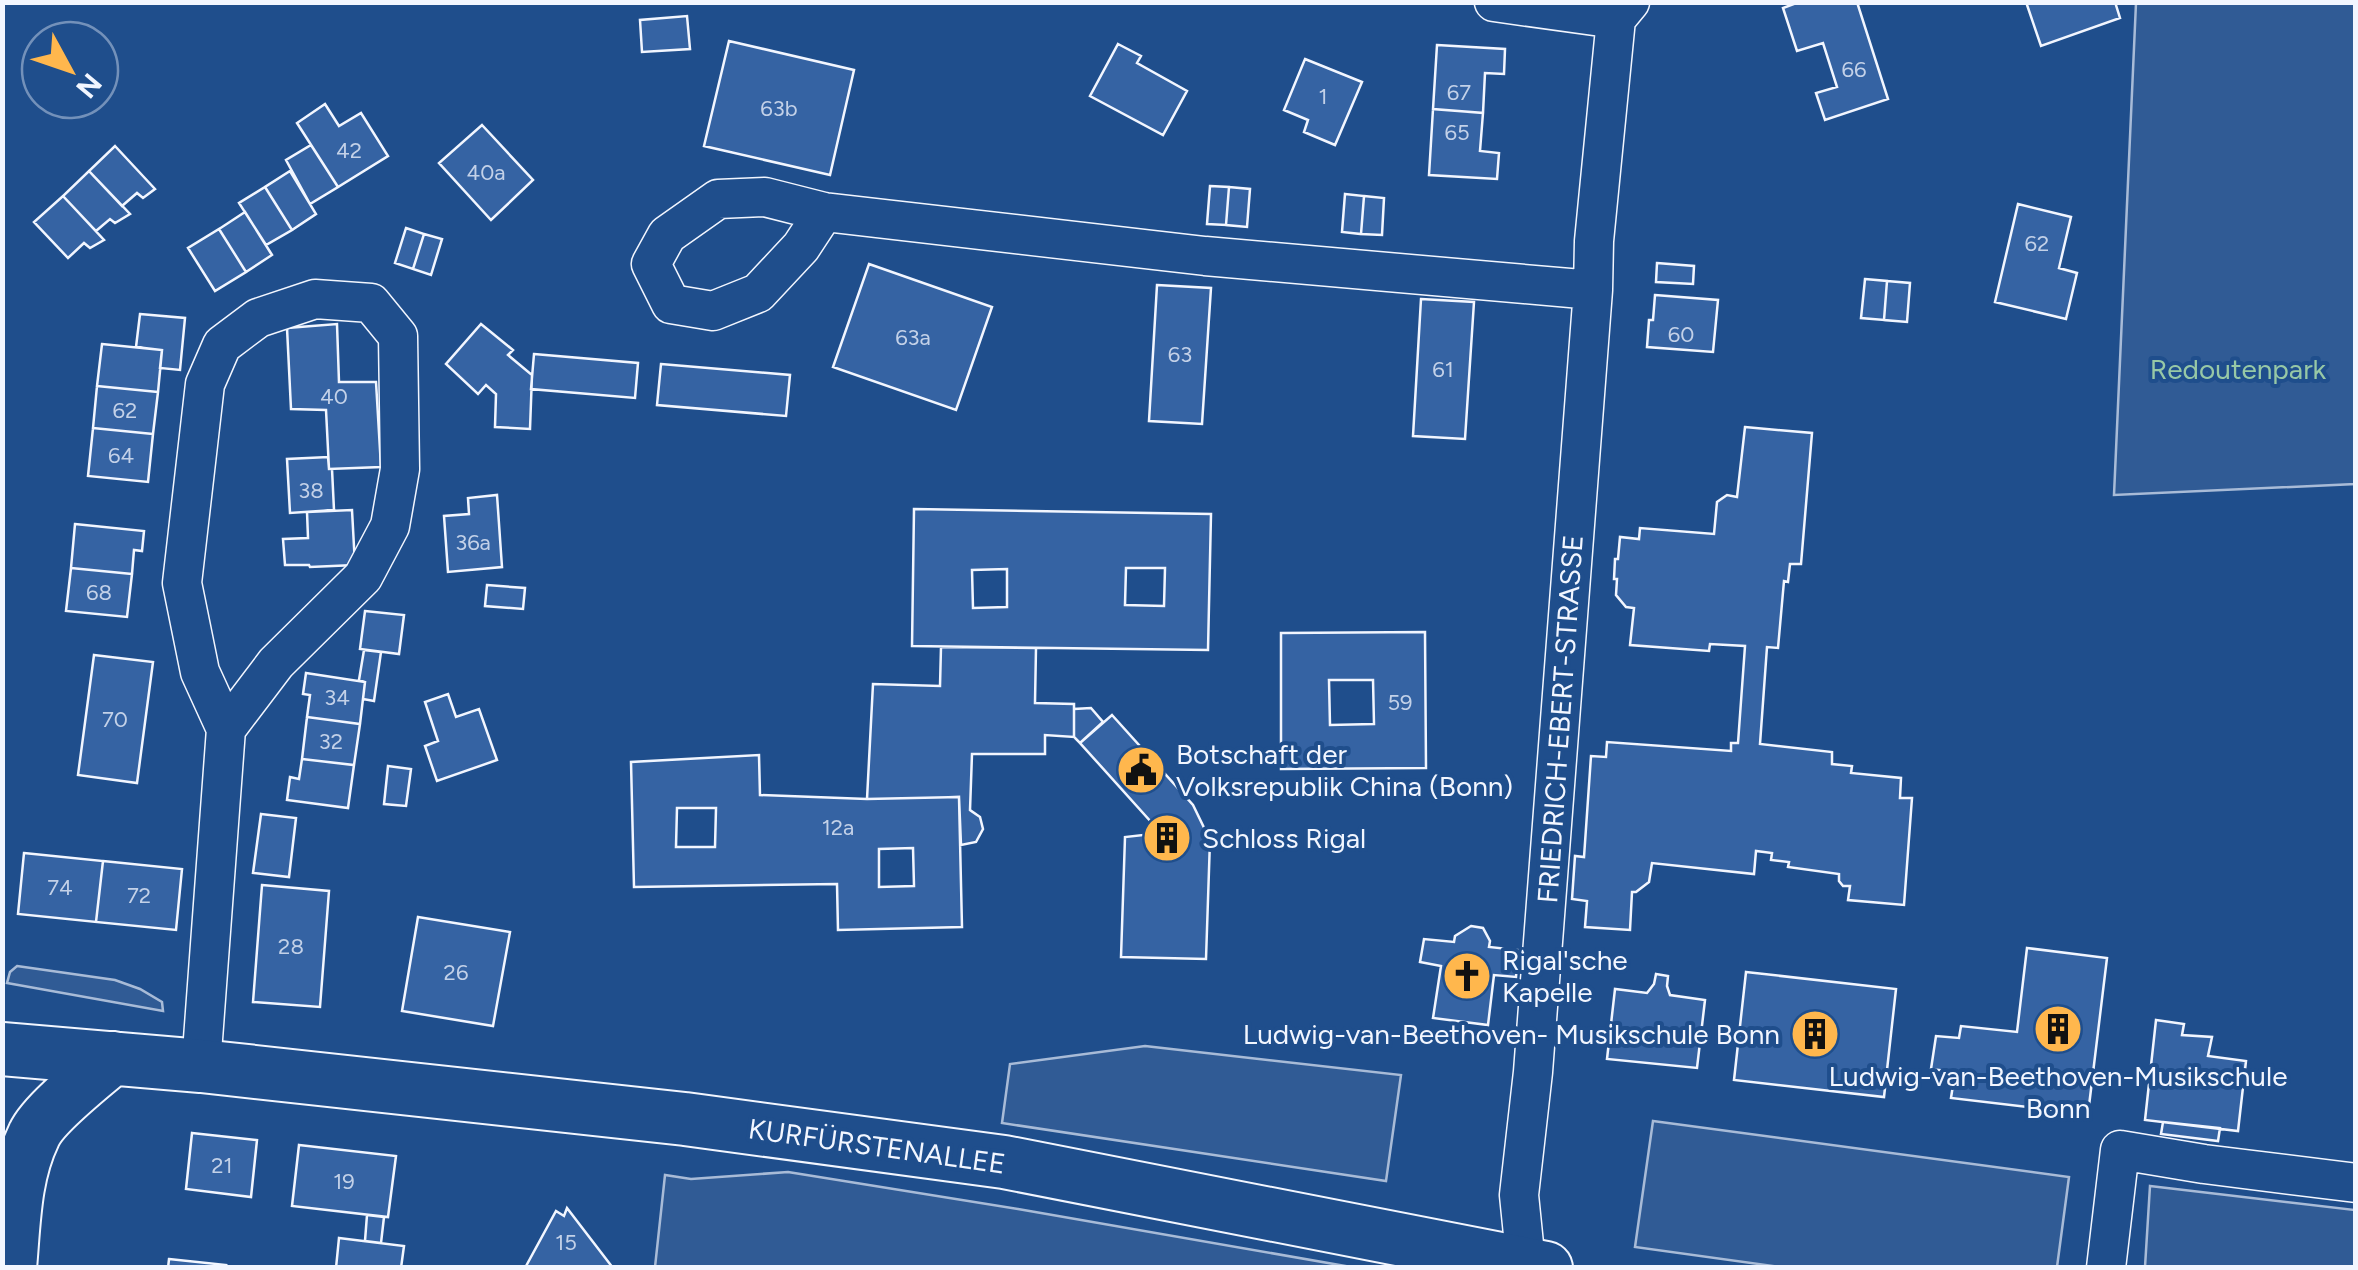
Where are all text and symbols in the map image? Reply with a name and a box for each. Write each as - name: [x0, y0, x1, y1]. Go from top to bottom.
- north arrow: [20, 20, 120, 120]
- house number: 66: [1842, 56, 1866, 83]
- text: N: [69, 67, 109, 105]
- house number: 67: [1447, 79, 1471, 106]
- house number: 1: [1318, 83, 1328, 110]
- house number: 63b: [760, 95, 798, 122]
- house number: 65: [1444, 119, 1470, 146]
- house number: 42: [336, 137, 362, 164]
- house number: 40a: [467, 159, 505, 186]
- house number: 62: [2025, 230, 2049, 257]
- house number: 60: [1668, 321, 1694, 348]
- house number: 63a: [895, 324, 931, 351]
- house number: 63: [1168, 341, 1192, 368]
- park label: Redoutenpark: [2150, 352, 2327, 386]
- house number: 61: [1432, 356, 1454, 383]
- house number: 40: [320, 383, 348, 410]
- house number: 62: [113, 397, 137, 424]
- house number: 64: [108, 442, 134, 469]
- house number: 38: [298, 477, 324, 504]
- house number: 36a: [455, 529, 491, 556]
- street label: FRIEDRICH-EBERT-STRASSE: [1530, 534, 1590, 904]
- house number: 68: [86, 579, 112, 606]
- house number: 34: [324, 684, 350, 711]
- house number: 59: [1387, 689, 1413, 716]
- house number: 70: [102, 706, 128, 733]
- house number: 32: [319, 728, 343, 755]
- place label: Botschaft der Volksrepublik China (Bonn): [1176, 737, 1513, 803]
- public building icon: Botschaft der Volksrepublik China (Bonn): [1115, 744, 1167, 796]
- building icon: Schloss Rigal: [1141, 812, 1193, 864]
- house number: 12a: [822, 814, 854, 841]
- place label: Schloss Rigal: [1202, 821, 1366, 855]
- house number: 74: [47, 874, 73, 901]
- house number: 72: [127, 882, 151, 909]
- house number: 28: [278, 933, 304, 960]
- place label: Rigal'sche Kapelle: [1502, 943, 1628, 1009]
- church icon: Rigal'sche Kapelle: [1441, 950, 1493, 1002]
- house number: 26: [444, 959, 468, 986]
- building icon: Ludwig-van-Beethoven-Musikschule Bonn: [2032, 1003, 2084, 1055]
- building icon: Ludwig-van-Beethoven- Musikschule Bonn: [1789, 1008, 1841, 1060]
- place label: Ludwig-van-Beethoven- Musikschule Bonn: [1243, 1017, 1780, 1051]
- place label: Ludwig-van-Beethoven-Musikschule Bonn: [1829, 1059, 2287, 1125]
- street label: KURFÜRSTENALLEE: [746, 1111, 1008, 1181]
- house number: 21: [211, 1152, 233, 1179]
- house number: 19: [333, 1168, 355, 1195]
- house number: 15: [555, 1229, 577, 1256]

